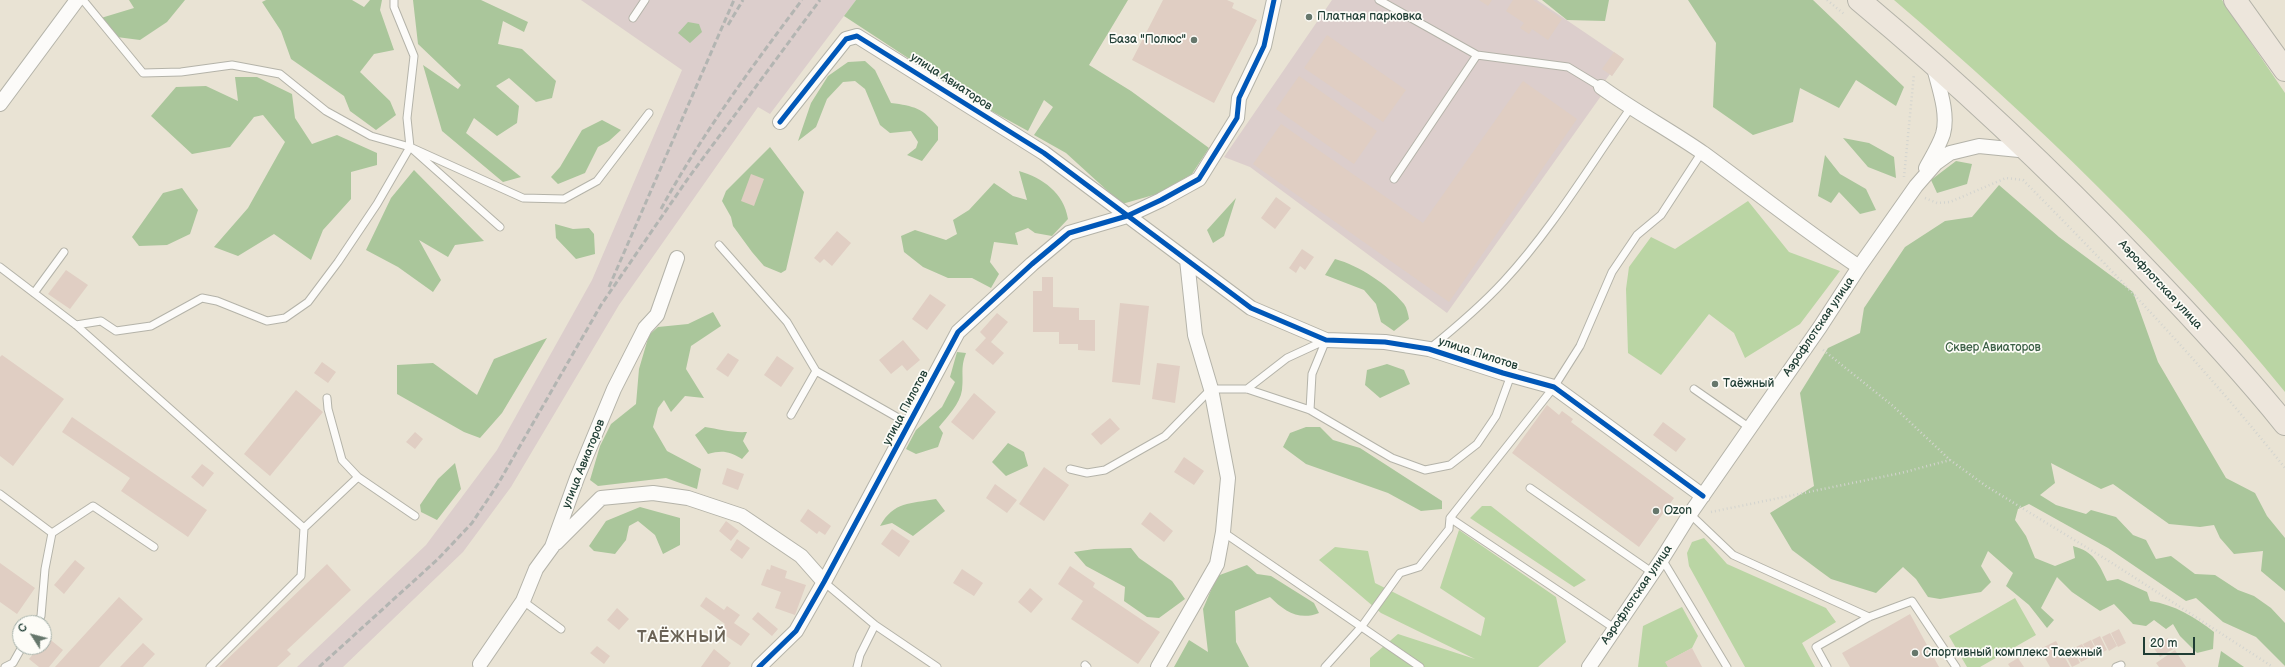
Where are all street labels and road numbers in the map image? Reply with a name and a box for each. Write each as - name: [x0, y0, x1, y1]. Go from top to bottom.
- street label: улица Авиаторов: [907, 50, 995, 114]
- street label: Аэрофлотская улица: [2115, 237, 2205, 333]
- street label: Аэрофлотская улица: [1780, 275, 1858, 379]
- street label: улица Пилотов: [1436, 334, 1520, 374]
- street label: улица Пилотов: [880, 368, 932, 448]
- street label: улица Авиаторов: [560, 417, 608, 511]
- street label: Аэрофлотская улица: [1598, 543, 1676, 647]

